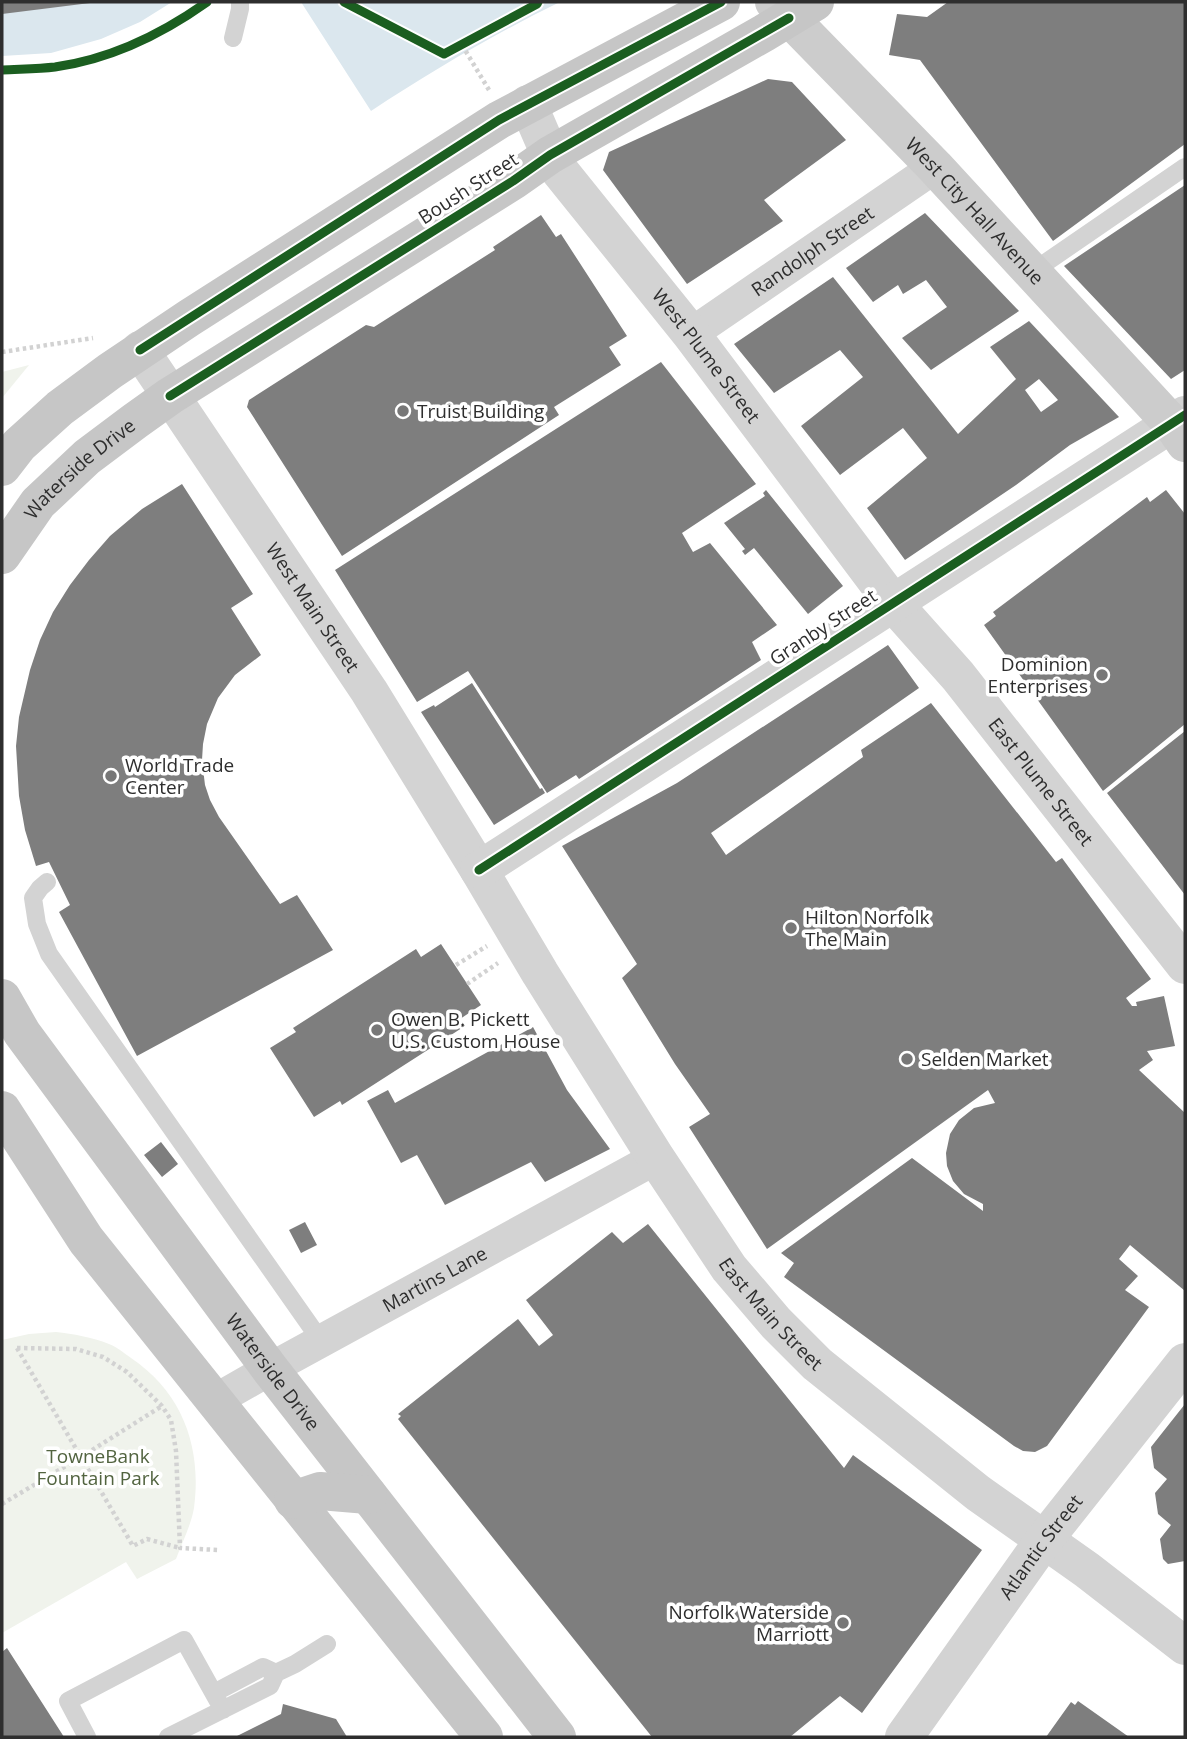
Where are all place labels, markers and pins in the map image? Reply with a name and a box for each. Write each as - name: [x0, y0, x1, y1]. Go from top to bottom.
- place label: Truist Building: [417, 398, 544, 424]
- marker: Truist Building: [395, 403, 411, 419]
- place label: Dominion Enterprises: [988, 651, 1088, 699]
- marker: Dominion Enterprises: [1094, 667, 1110, 683]
- place label: World Trade Center: [125, 752, 234, 800]
- marker: World Trade Center: [103, 768, 119, 784]
- place label: Hilton Norfolk The Main: [805, 904, 930, 952]
- marker: Hilton Norfolk The Main: [783, 920, 799, 936]
- place label: Owen B. Pickett U.S. Custom House: [391, 1006, 560, 1054]
- marker: Owen B. Pickett U.S. Custom House: [369, 1022, 385, 1038]
- place label: Selden Market: [921, 1046, 1049, 1072]
- marker: Selden Market: [899, 1051, 915, 1067]
- place label: Norfolk Waterside Marriott: [669, 1599, 829, 1647]
- marker: Norfolk Waterside Marriott: [835, 1615, 851, 1631]

